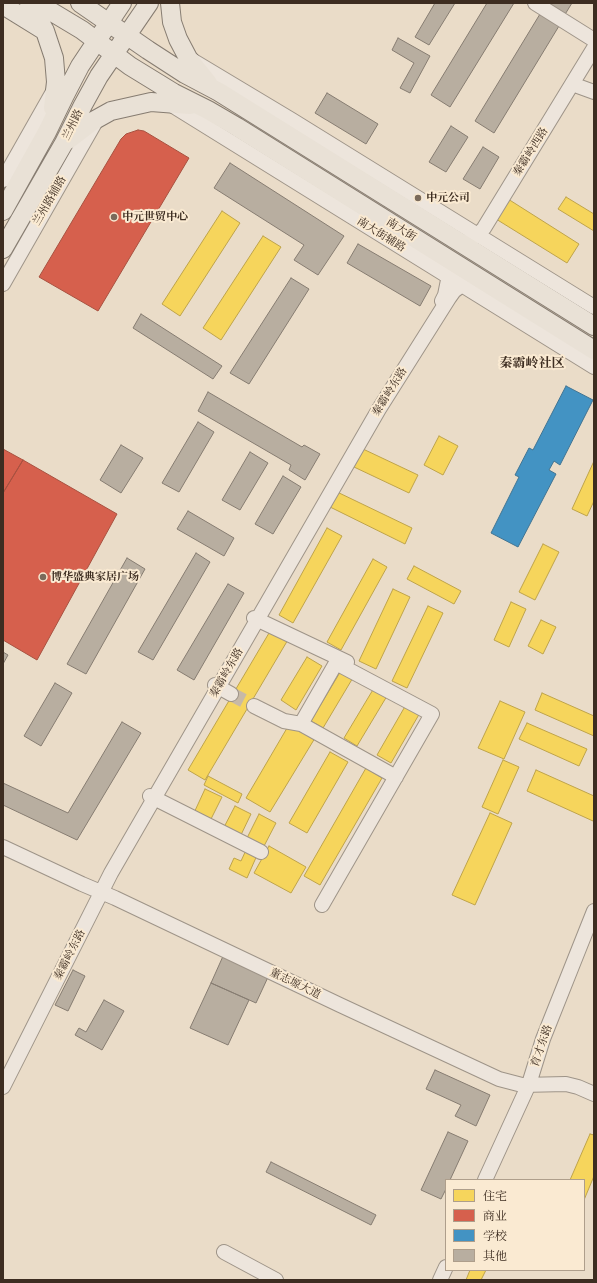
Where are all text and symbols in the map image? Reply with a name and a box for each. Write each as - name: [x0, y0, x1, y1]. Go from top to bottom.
- street label: 兰州路: [60, 107, 86, 143]
- street label: 秦霸岭西路: [511, 125, 551, 179]
- street label: 兰州路辅路: [31, 174, 69, 228]
- place label: 中元公司: [426, 191, 470, 205]
- marker: 中元公司: [413, 193, 423, 203]
- place label: 中元世贸中心: [122, 210, 188, 224]
- marker: 中元世贸中心: [109, 212, 119, 222]
- street label: 南大街辅路: [354, 215, 408, 255]
- street label: 南大街: [384, 216, 418, 244]
- district label: 秦霸岭社区: [500, 356, 564, 372]
- street label: 秦霸岭东路: [370, 365, 410, 419]
- place label: 博华盛典家居广场: [51, 570, 139, 584]
- marker: 博华盛典家居广场: [38, 572, 48, 582]
- street label: 秦霸岭东路: [208, 646, 246, 700]
- street label: 秦霸岭东路: [52, 928, 88, 982]
- street label: 董志塬大道: [267, 966, 323, 1002]
- street label: 育才东路: [529, 1023, 555, 1069]
- legend: [445, 1179, 585, 1271]
- text: 住宅: [483, 1188, 507, 1204]
- text: 商业: [483, 1208, 507, 1224]
- text: 学校: [483, 1228, 507, 1244]
- text: 其他: [483, 1248, 507, 1264]

